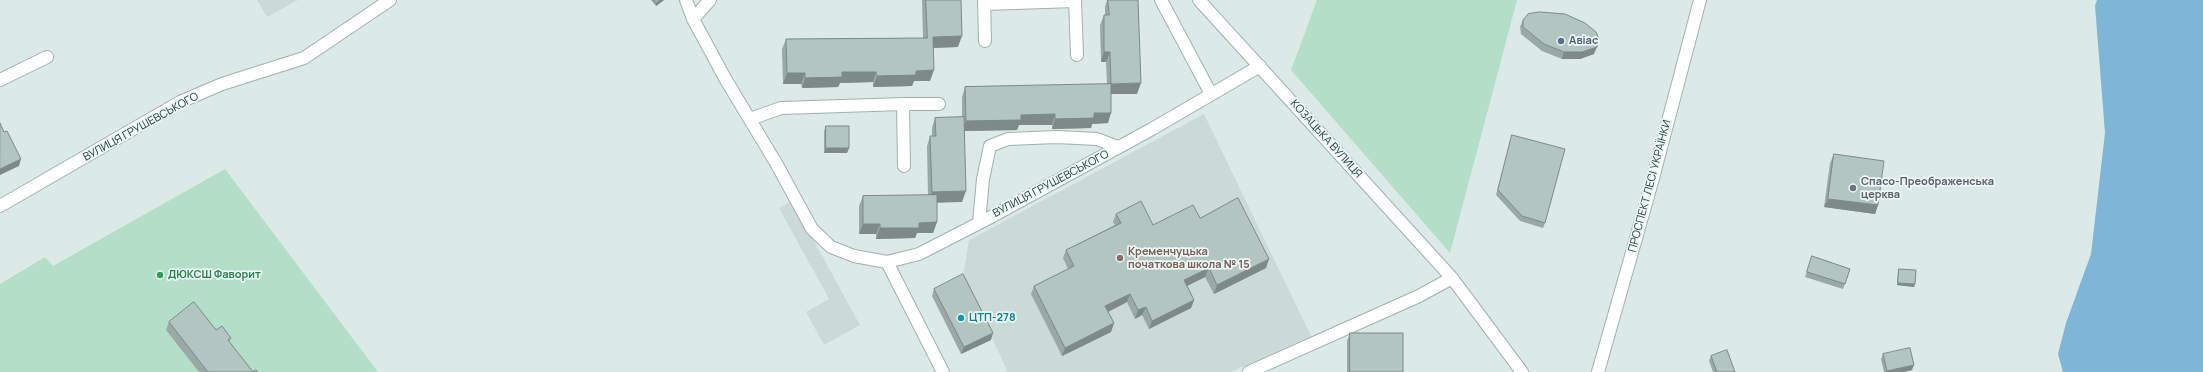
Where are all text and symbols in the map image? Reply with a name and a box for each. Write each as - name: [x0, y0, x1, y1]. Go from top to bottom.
- place label: Авіас: [1569, 34, 1598, 48]
- marker: Авіас: [1556, 36, 1566, 46]
- street label: ВУЛИЦЯ ГРУШЕВСЬКОГО: [81, 90, 201, 164]
- street label: КОЗАЦЬКА ВУЛИЦЯ: [1287, 97, 1365, 181]
- street label: ПРОСПЕКТ ЛЕСІ УКРАЇНКИ: [1626, 118, 1674, 254]
- street label: ВУЛИЦЯ ГРУШЕВСЬКОГО: [991, 148, 1111, 220]
- place label: Спасо-Преображенська церква: [1861, 175, 1994, 201]
- marker: Спасо-Преображенська церква: [1848, 183, 1858, 193]
- place label: Кременчуцька початкова школа № 15: [1128, 245, 1250, 271]
- marker: Кременчуцька початкова школа № 15: [1115, 253, 1125, 263]
- place label: ДЮКСШ Фаворит: [168, 268, 261, 282]
- marker: ДЮКСШ Фаворит: [155, 270, 165, 280]
- place label: ЦТП-278: [969, 311, 1016, 325]
- marker: ЦТП-278: [956, 313, 966, 323]

